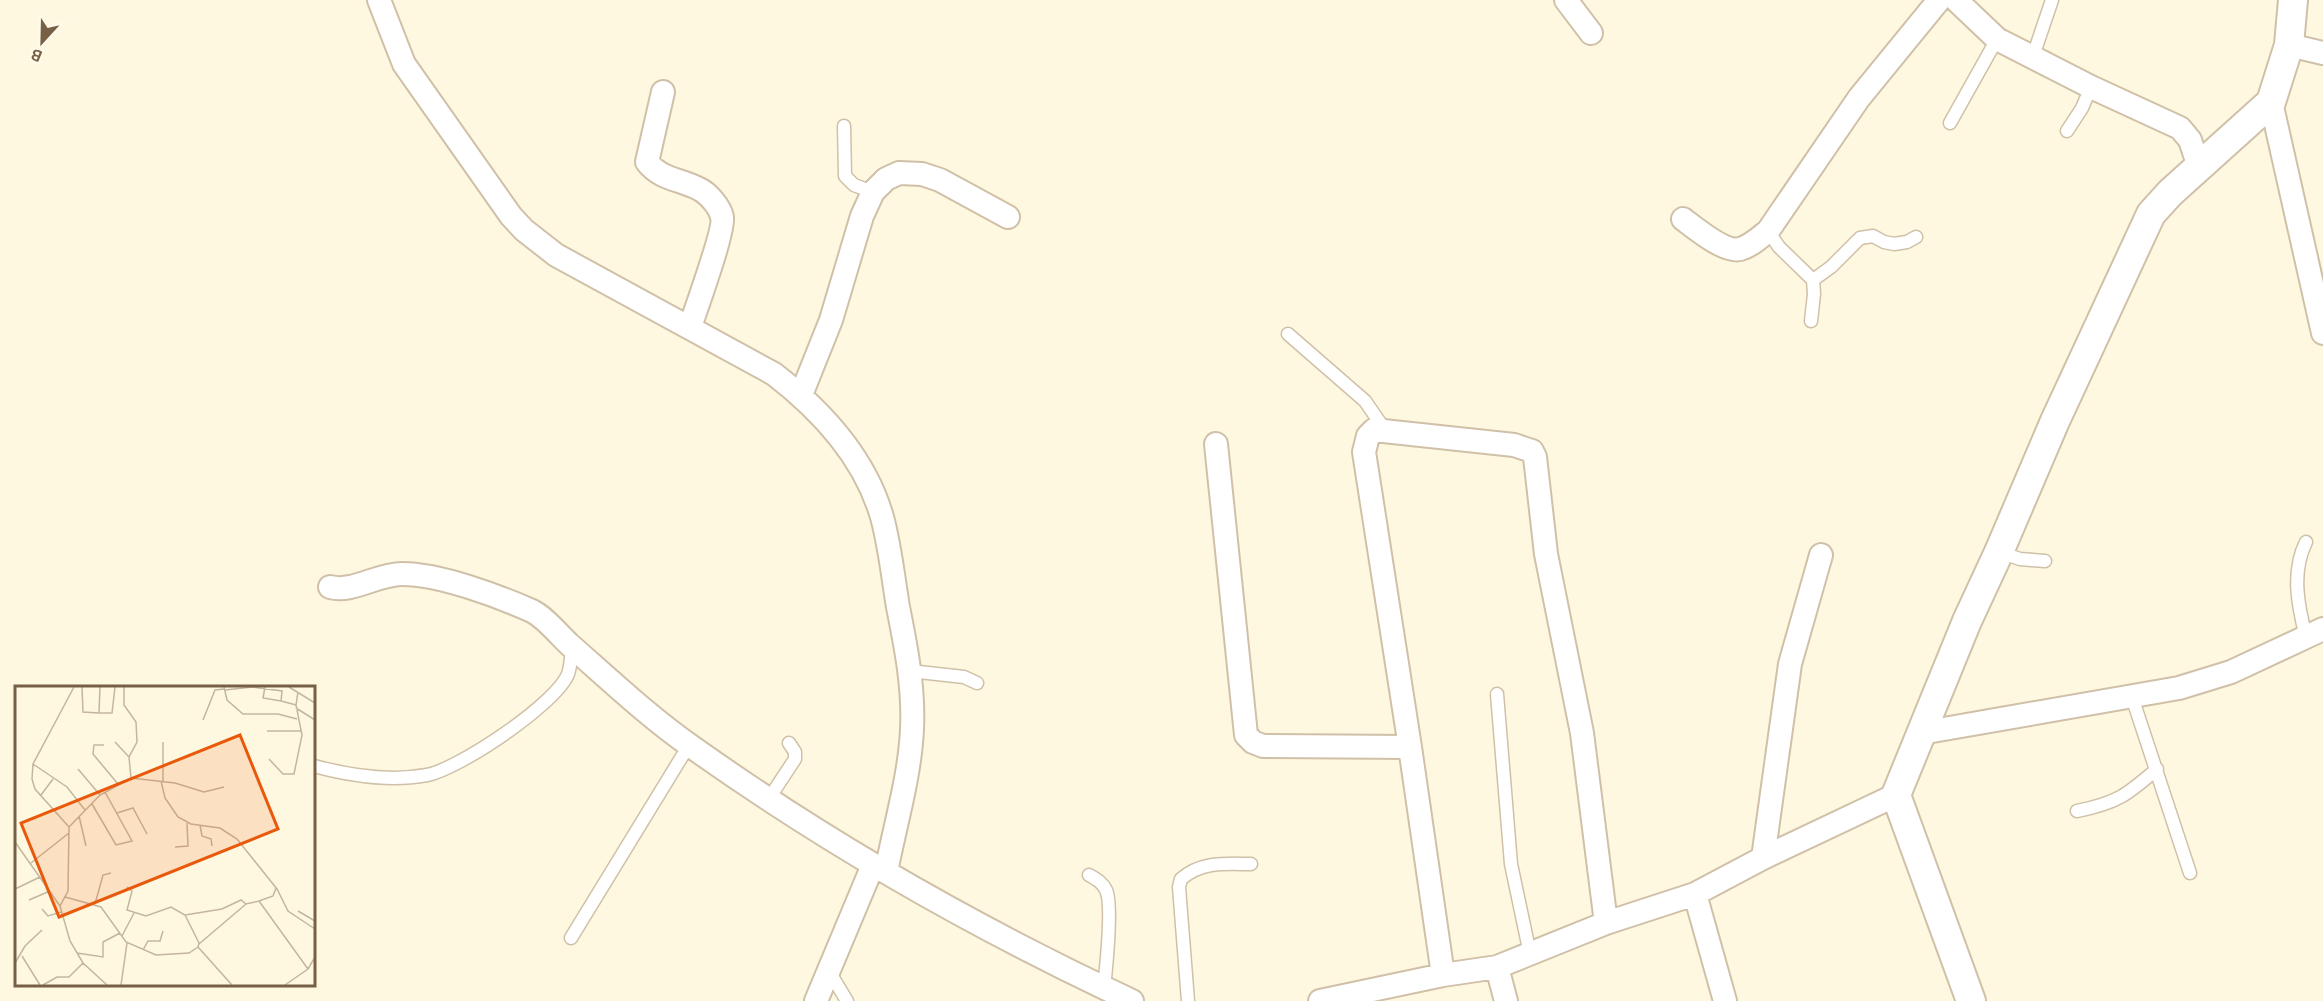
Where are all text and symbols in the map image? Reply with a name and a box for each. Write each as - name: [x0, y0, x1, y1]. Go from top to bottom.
- north arrow: [12, 12, 72, 72]
- text: B: [28, 46, 45, 66]
- inset map: [15, 686, 315, 986]

